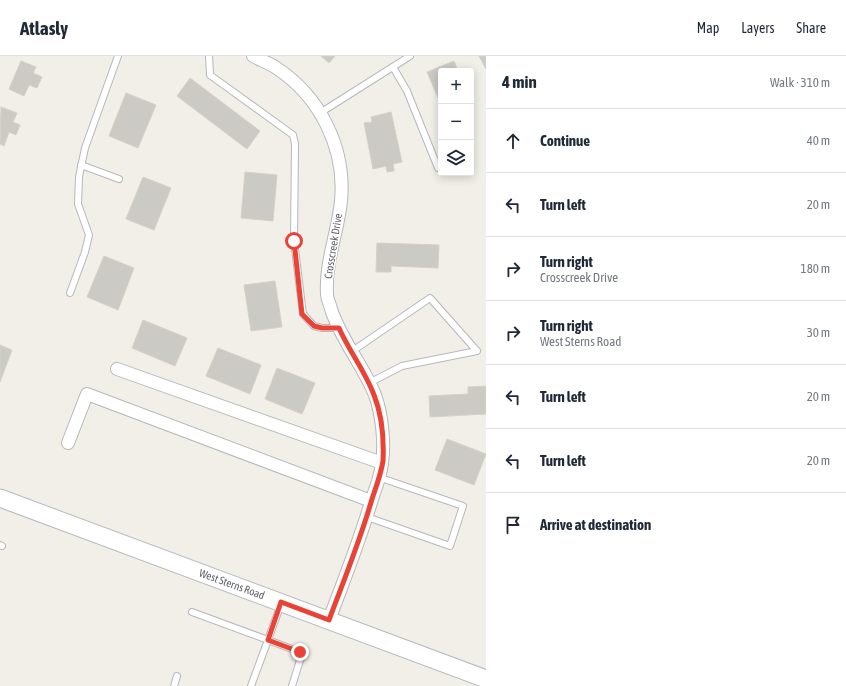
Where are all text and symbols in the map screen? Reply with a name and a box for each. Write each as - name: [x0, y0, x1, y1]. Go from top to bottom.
- text: Atlasly: [20, 17, 68, 39]
- text: Map: [697, 20, 719, 36]
- text: Layers: [741, 20, 774, 36]
- text: Share: [796, 20, 826, 36]
- map controls: [438, 68, 474, 176]
- button: +: [438, 68, 474, 104]
- text: 4 min: [502, 72, 537, 92]
- text: Walk · 310 m: [770, 75, 830, 90]
- button: −: [438, 104, 474, 140]
- icon: ahead: [502, 130, 524, 152]
- text: Continue: [540, 132, 590, 149]
- text: 40 m: [807, 133, 830, 148]
- button: layers: [438, 140, 474, 176]
- icon: left: [502, 194, 524, 216]
- text: Turn left: [540, 196, 586, 213]
- text: 20 m: [807, 197, 830, 212]
- street label: Crosscreek Drive: [322, 212, 344, 280]
- route start: [285, 232, 303, 250]
- text: Turn right: [540, 253, 593, 270]
- icon: right: [502, 258, 524, 280]
- text: 180 m: [801, 261, 830, 276]
- text: Crosscreek Drive: [540, 270, 618, 285]
- text: Turn right: [540, 317, 593, 334]
- icon: right: [502, 322, 524, 344]
- text: 30 m: [807, 325, 830, 340]
- text: West Sterns Road: [540, 334, 621, 349]
- icon: left: [502, 386, 524, 408]
- text: Turn left: [540, 388, 586, 405]
- text: 20 m: [807, 389, 830, 404]
- icon: left: [502, 450, 524, 472]
- text: Turn left: [540, 452, 586, 469]
- text: 20 m: [807, 453, 830, 468]
- icon: arrive: [502, 514, 524, 536]
- text: Arrive at destination: [540, 516, 651, 533]
- street label: West Sterns Road: [198, 567, 266, 601]
- route end: [291, 643, 309, 661]

